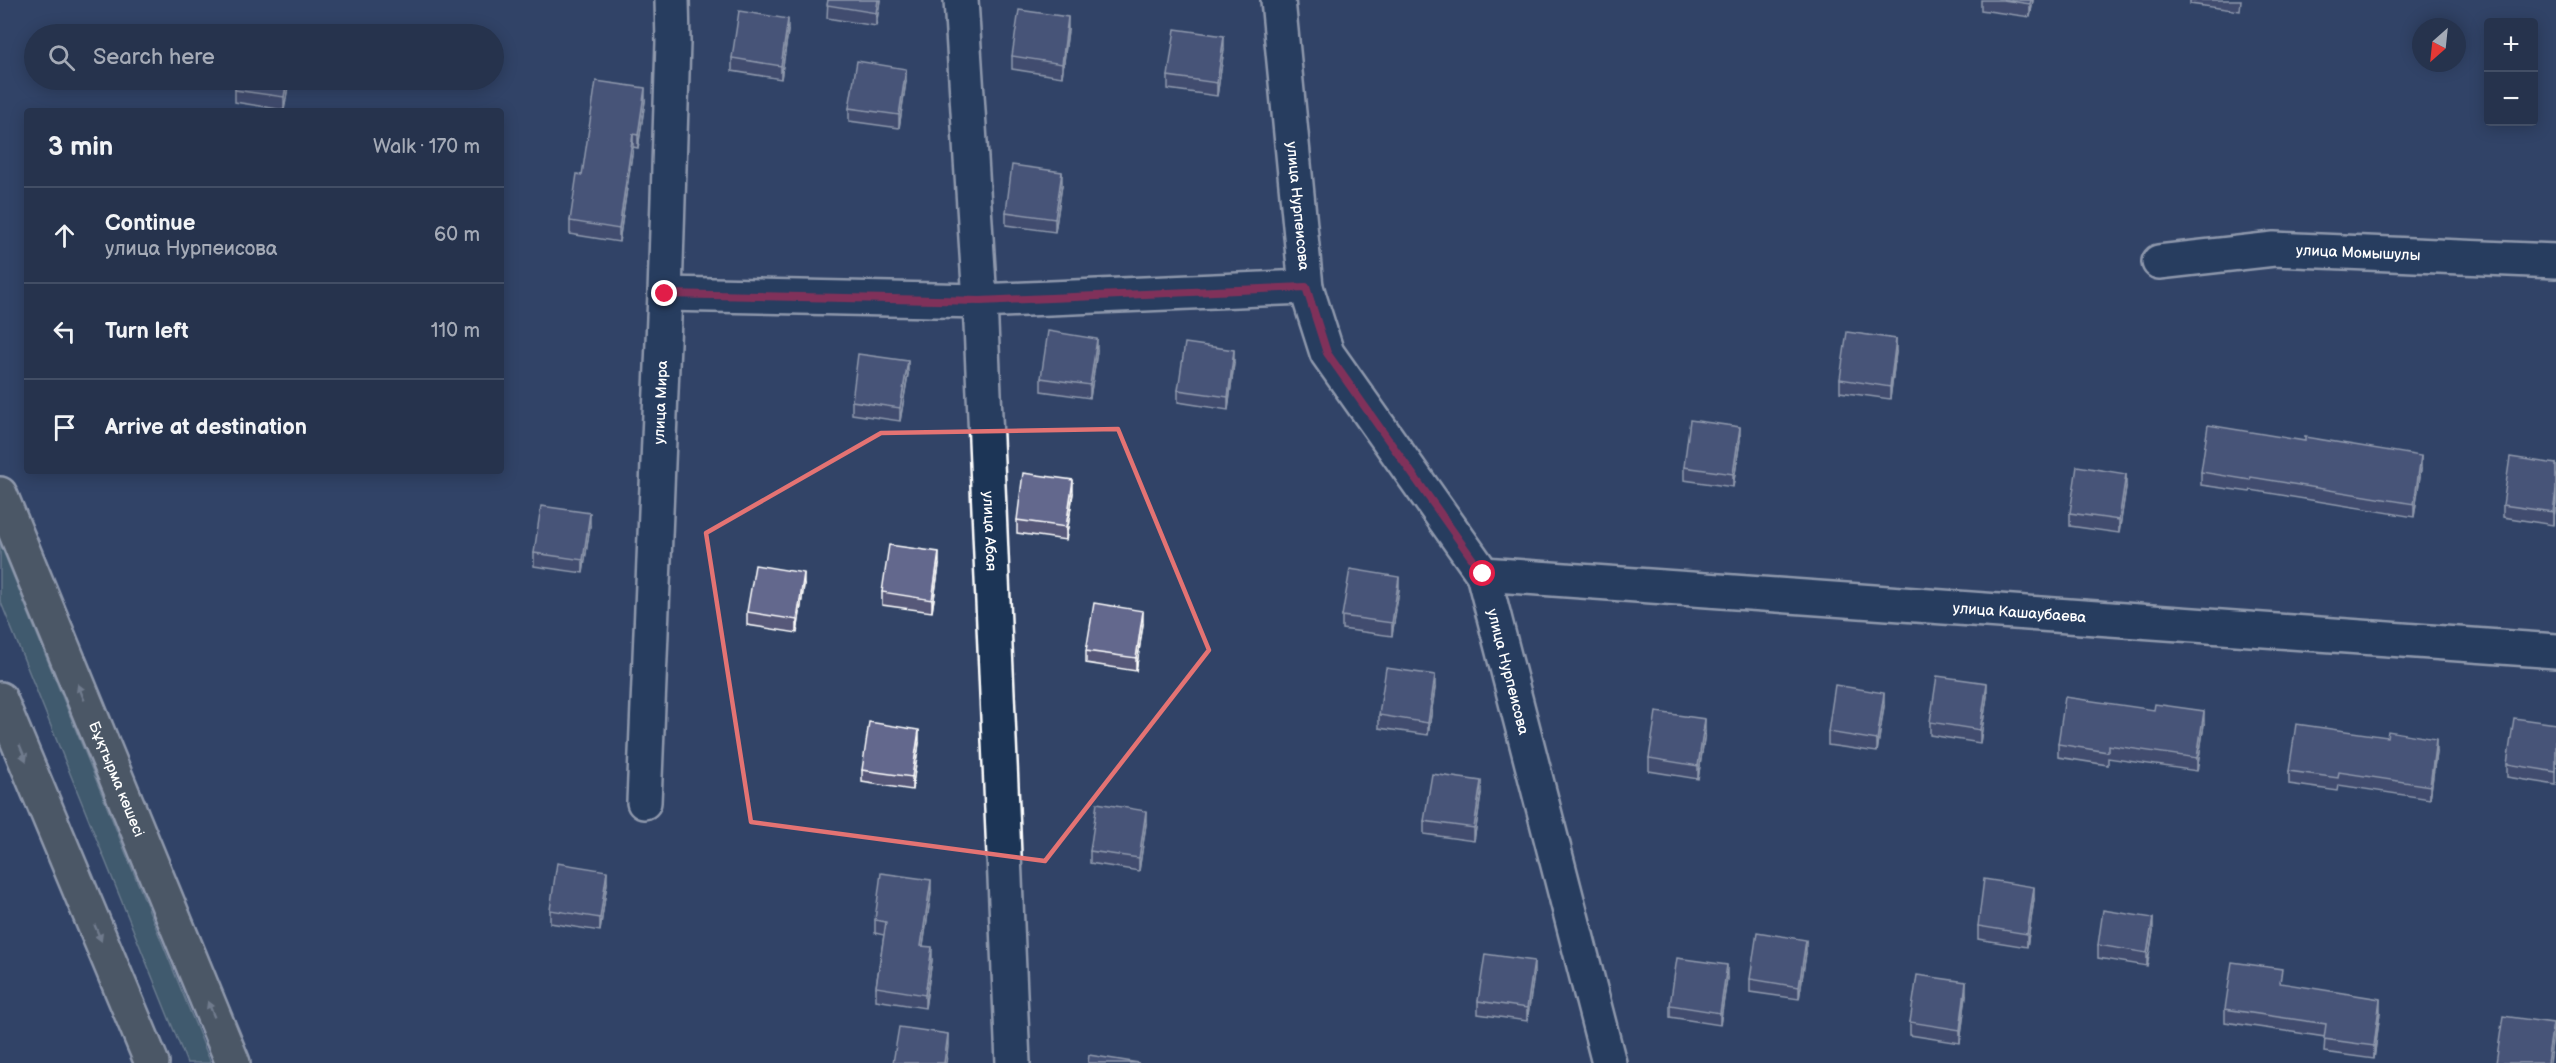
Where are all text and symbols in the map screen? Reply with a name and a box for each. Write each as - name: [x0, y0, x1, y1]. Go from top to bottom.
- north arrow: [2412, 18, 2466, 72]
- map controls: [2484, 18, 2538, 126]
- button: +: [2484, 18, 2538, 72]
- search box: [24, 24, 504, 90]
- icon: search: [45, 41, 78, 74]
- text: Search here: [93, 44, 215, 71]
- button: −: [2484, 72, 2538, 126]
- text: 3 min: [48, 132, 113, 163]
- text: Walk · 170 m: [373, 135, 480, 159]
- street label: улица Нурпеисова: [1282, 141, 1314, 272]
- text: Continue: [105, 210, 195, 237]
- icon: ahead: [48, 219, 81, 252]
- text: 60 m: [434, 223, 480, 247]
- text: улица Нурпеисова: [105, 237, 278, 261]
- street label: улица Момышулы: [2296, 240, 2421, 265]
- route end: [651, 280, 677, 306]
- icon: left: [48, 315, 81, 348]
- text: Turn left: [105, 318, 189, 345]
- text: 110 m: [431, 319, 480, 343]
- street label: улица Мира: [649, 360, 672, 445]
- icon: arrive: [48, 411, 81, 444]
- text: Arrive at destination: [105, 414, 307, 441]
- street label: улица Абая: [979, 491, 1001, 572]
- route start: [1469, 560, 1495, 586]
- street label: улица Кашаубаева: [1952, 598, 2087, 627]
- street label: улица Нурпеисова: [1483, 607, 1534, 737]
- one-way arrow: [76, 683, 86, 701]
- street label: Бұқтырма көшесі: [85, 718, 149, 840]
- one-way arrow: [18, 745, 28, 763]
- one-way arrow: [93, 925, 103, 943]
- one-way arrow: [206, 1000, 215, 1018]

